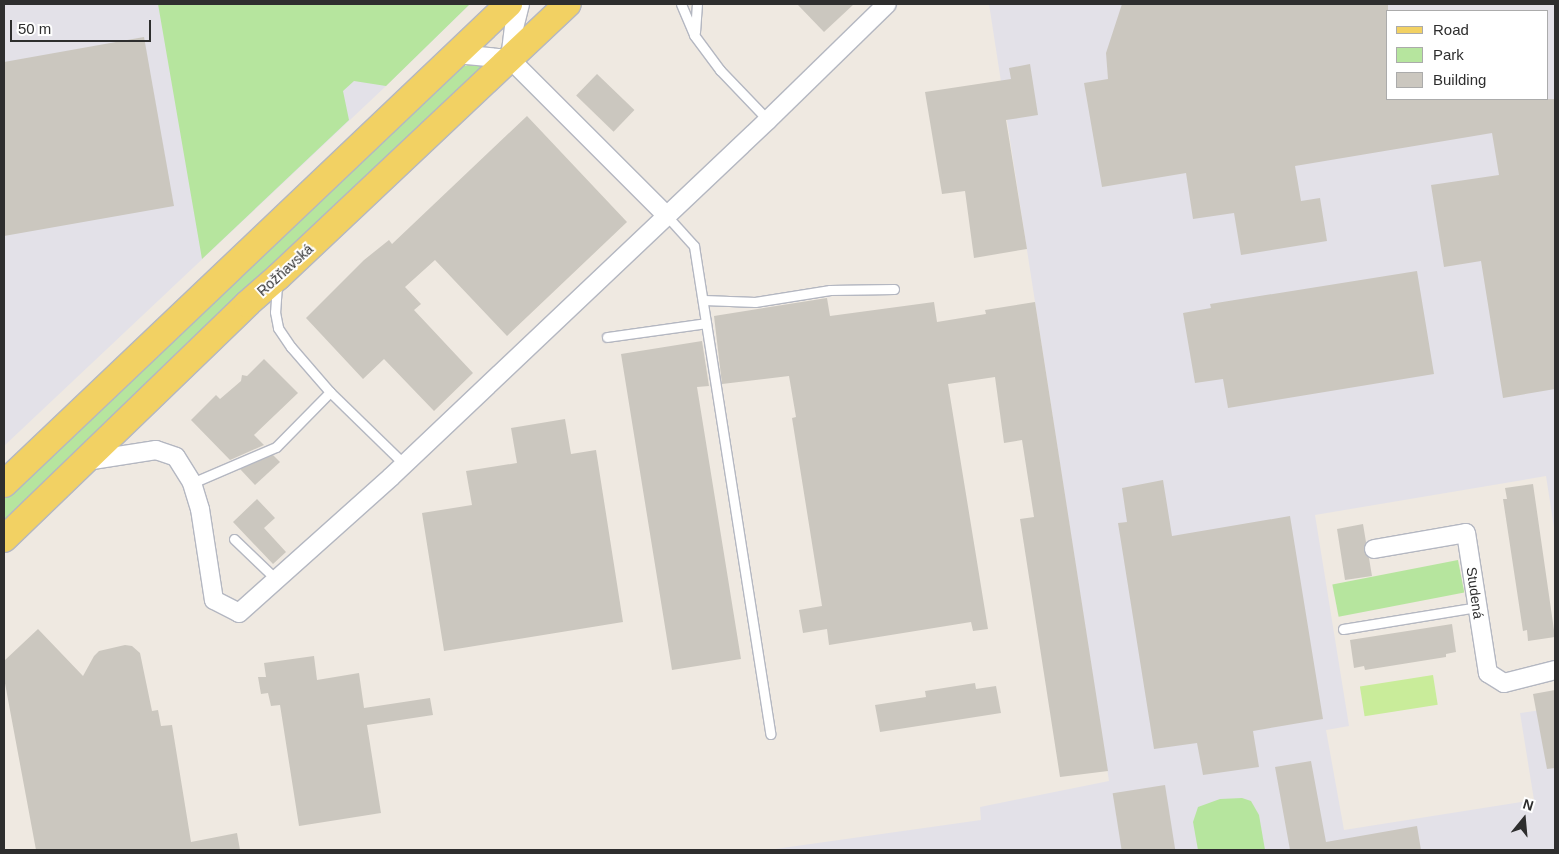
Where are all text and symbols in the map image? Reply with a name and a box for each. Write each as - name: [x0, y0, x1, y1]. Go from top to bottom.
- scale bar: [12, 10, 154, 42]
- legend: [1386, 10, 1549, 100]
- text: 50 m: [18, 20, 51, 37]
- text: Road: [1433, 21, 1469, 38]
- text: Park: [1433, 46, 1464, 63]
- text: Building: [1433, 71, 1486, 88]
- street label: Rožňavská: [254, 241, 316, 299]
- street label: Studená: [1463, 566, 1487, 620]
- north arrow: [1499, 794, 1549, 844]
- text: N: [1521, 796, 1536, 814]

